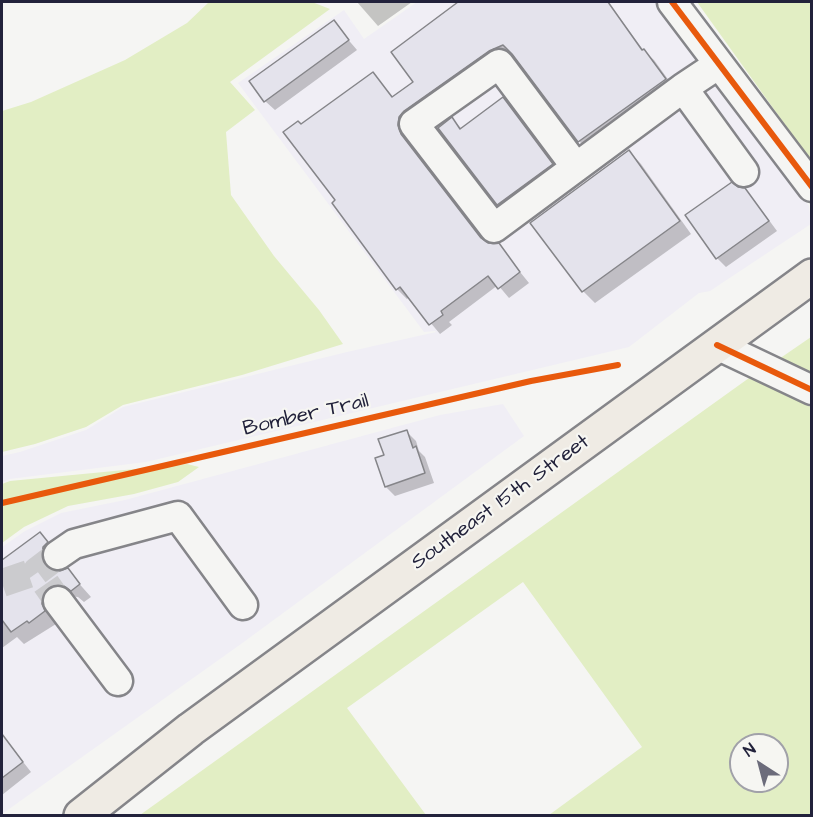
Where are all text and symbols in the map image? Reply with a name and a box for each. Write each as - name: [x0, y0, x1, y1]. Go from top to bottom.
- street label: Bomber Trail: [241, 389, 371, 443]
- street label: Southeast 15th Street: [407, 430, 595, 576]
- north arrow: [729, 733, 789, 793]
- text: N: [739, 738, 760, 762]

